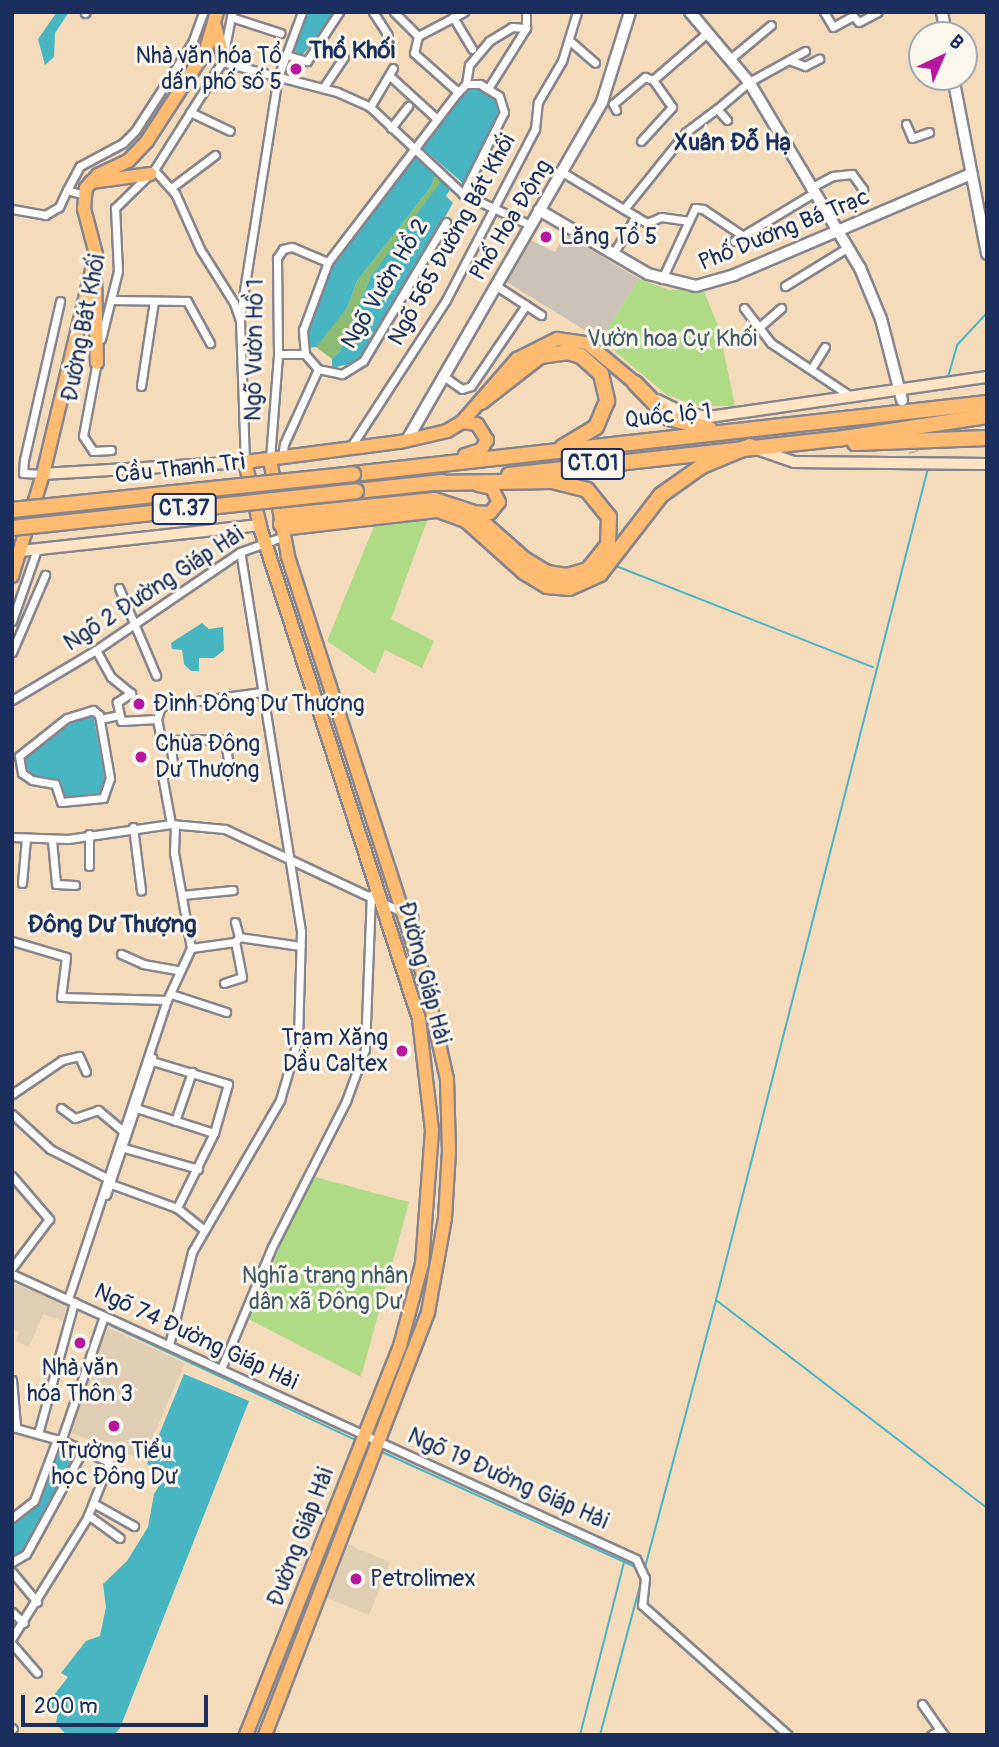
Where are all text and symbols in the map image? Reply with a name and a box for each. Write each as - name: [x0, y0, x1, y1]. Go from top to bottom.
- north arrow: [908, 21, 978, 91]
- text: B: [944, 30, 968, 55]
- district label: Thổ Khối: [309, 37, 395, 65]
- place label: Nhà văn hóa Tổ dấn phố số 5: [136, 42, 282, 96]
- marker: Nhà văn hóa Tổ dấn phố số 5: [288, 61, 304, 77]
- district label: Xuân Đỗ Hạ: [674, 129, 792, 157]
- street label: Ngõ 565 Đường Bát Khối: [382, 130, 522, 350]
- street label: Phố Hoa Động: [464, 154, 558, 286]
- street label: Phố Dương Bá Trạc: [695, 183, 873, 277]
- street label: Ngõ Vườn Hồ 2: [335, 214, 435, 354]
- place label: Lăng Tổ 5: [560, 223, 657, 251]
- marker: Lăng Tổ 5: [538, 229, 554, 245]
- street label: Đường Bát Khối: [56, 252, 112, 404]
- street label: Ngõ Vườn Hồ 1: [240, 279, 270, 421]
- park label: Vườn hoa Cự Khối: [587, 325, 757, 353]
- street label: Quốc lộ 1: [623, 398, 713, 434]
- road number: CT.01: [560, 447, 626, 482]
- street label: Cầu Thanh Trì: [114, 448, 246, 490]
- road number: CT.37: [151, 491, 217, 526]
- street label: Ngõ 2 Đường Giáp Hải: [59, 521, 249, 657]
- place label: Đình Đông Dư Thượng: [153, 690, 364, 718]
- marker: Đình Đông Dư Thượng: [131, 696, 147, 712]
- place label: Chùa Đông Dư Thượng: [155, 730, 260, 784]
- marker: Chùa Đông Dư Thượng: [133, 749, 149, 765]
- street label: Đường Giáp Hải: [392, 899, 456, 1047]
- district label: Đông Dư Thượng: [27, 911, 197, 939]
- place label: Trạm Xăng Dầu Caltex: [281, 1024, 388, 1078]
- marker: Trạm Xăng Dầu Caltex: [394, 1043, 410, 1059]
- park label: Nghĩa trang nhân dân xã Đông Dư: [242, 1262, 408, 1316]
- street label: Ngõ 74 Đường Giáp Hải: [90, 1278, 302, 1396]
- marker: Nhà văn hóa Thôn 3: [72, 1335, 88, 1351]
- place label: Nhà văn hóa Thôn 3: [27, 1354, 133, 1408]
- marker: Trường Tiểu học Đông Dư: [106, 1418, 122, 1434]
- street label: Ngõ 19 Đường Giáp Hải: [403, 1422, 613, 1536]
- place label: Trường Tiểu học Đông Dư: [51, 1437, 177, 1491]
- street label: Đường Giáp Hải: [262, 1464, 340, 1610]
- place label: Petrolimex: [370, 1565, 476, 1593]
- marker: Petrolimex: [348, 1571, 364, 1587]
- scale bar: [24, 1680, 212, 1724]
- text: 200 m: [34, 1693, 98, 1720]

